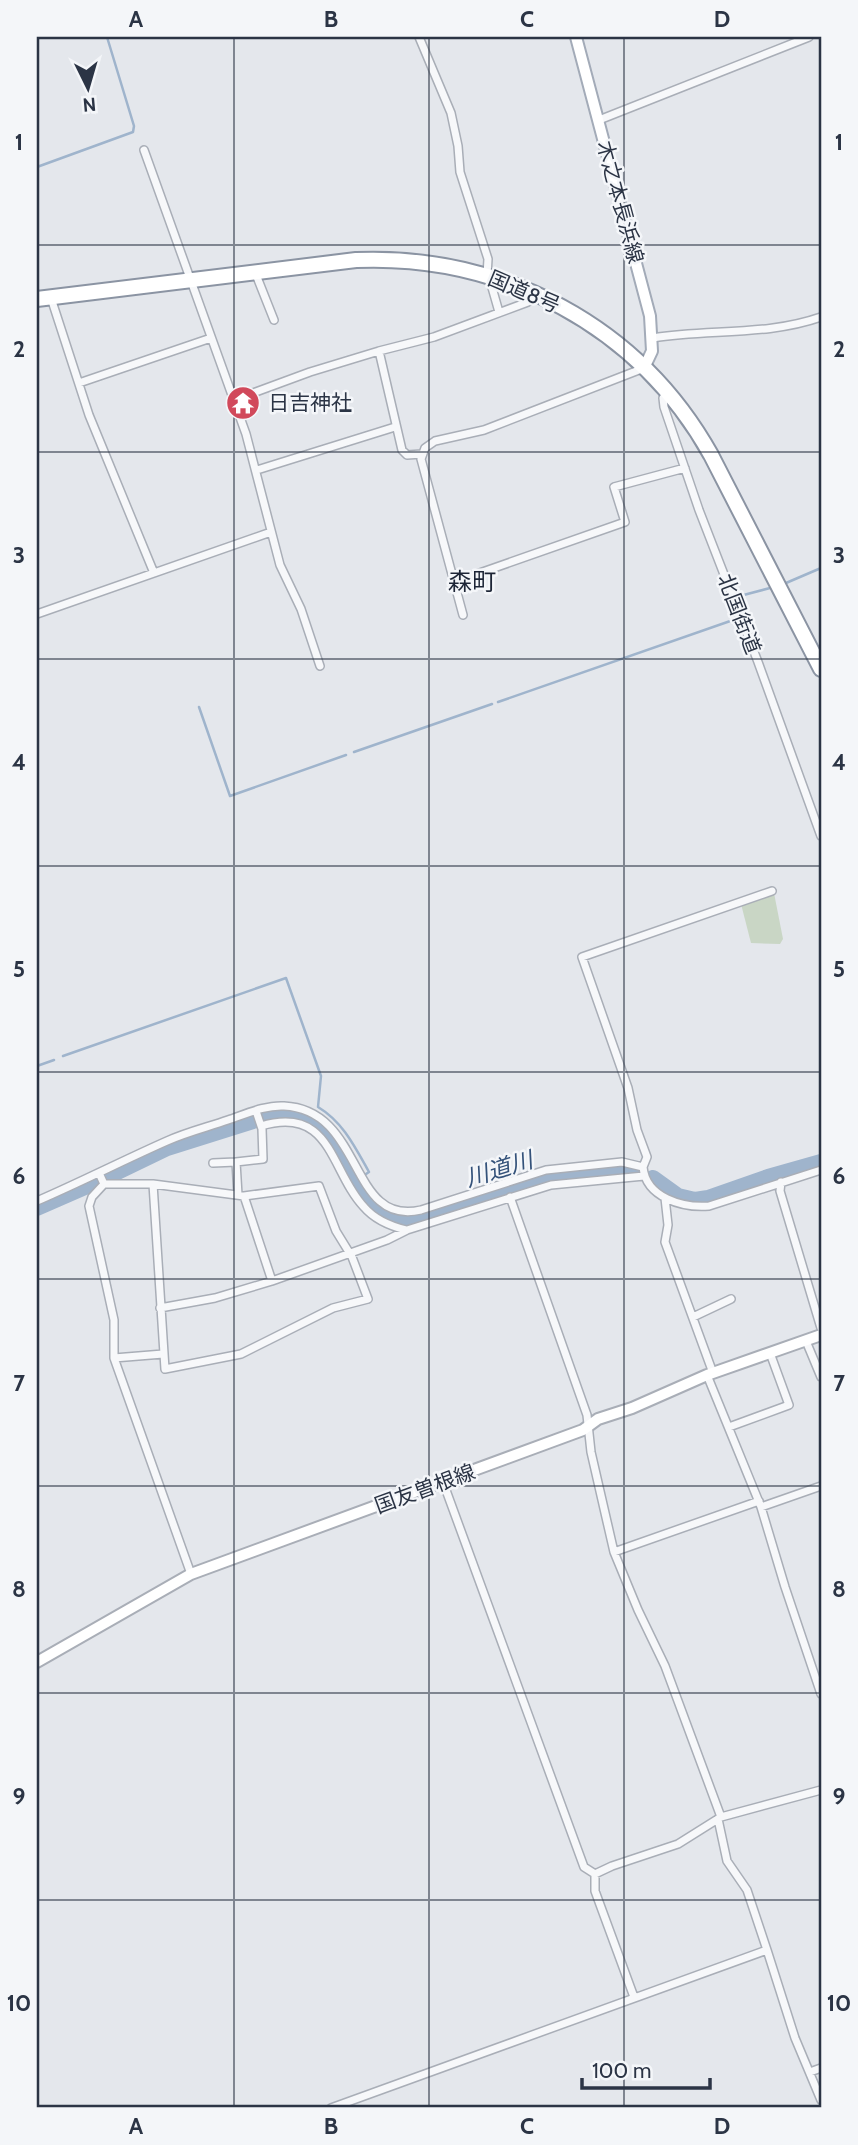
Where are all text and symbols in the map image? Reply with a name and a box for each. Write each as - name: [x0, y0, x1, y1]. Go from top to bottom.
- text: A: [129, 5, 144, 33]
- text: B: [324, 5, 338, 33]
- text: C: [520, 5, 534, 33]
- text: D: [714, 5, 730, 33]
- north arrow: [52, 52, 122, 122]
- text: N: [82, 92, 97, 116]
- text: 1: [15, 128, 23, 156]
- text: 1: [835, 128, 843, 156]
- street label: 木之本長浜線: [592, 138, 649, 266]
- street label: 国道8号: [484, 265, 564, 318]
- text: 2: [13, 335, 25, 363]
- text: 2: [833, 335, 845, 363]
- temple icon: 日吉神社: [224, 384, 262, 422]
- place label: 日吉神社: [268, 390, 352, 415]
- text: 3: [13, 541, 25, 569]
- text: 3: [833, 541, 845, 569]
- district label: 森町: [448, 567, 496, 596]
- street label: 北国街道: [713, 570, 766, 658]
- text: 4: [12, 748, 26, 776]
- text: 4: [832, 748, 846, 776]
- text: 5: [13, 955, 25, 983]
- text: 5: [833, 955, 845, 983]
- water label: 川道川: [462, 1145, 539, 1192]
- text: 6: [13, 1162, 25, 1190]
- text: 6: [833, 1162, 845, 1190]
- text: 7: [13, 1369, 25, 1397]
- text: 7: [833, 1369, 845, 1397]
- street label: 国友曽根線: [371, 1459, 478, 1518]
- text: 8: [12, 1575, 26, 1603]
- text: 8: [832, 1575, 846, 1603]
- text: 9: [13, 1782, 25, 1810]
- text: 9: [833, 1782, 845, 1810]
- text: 10: [7, 1989, 31, 2017]
- text: 10: [827, 1989, 851, 2017]
- scale bar: [582, 2047, 709, 2091]
- text: 100 m: [592, 2058, 651, 2083]
- text: A: [129, 2112, 144, 2140]
- text: B: [324, 2112, 338, 2140]
- text: C: [520, 2112, 534, 2140]
- text: D: [714, 2112, 730, 2140]

